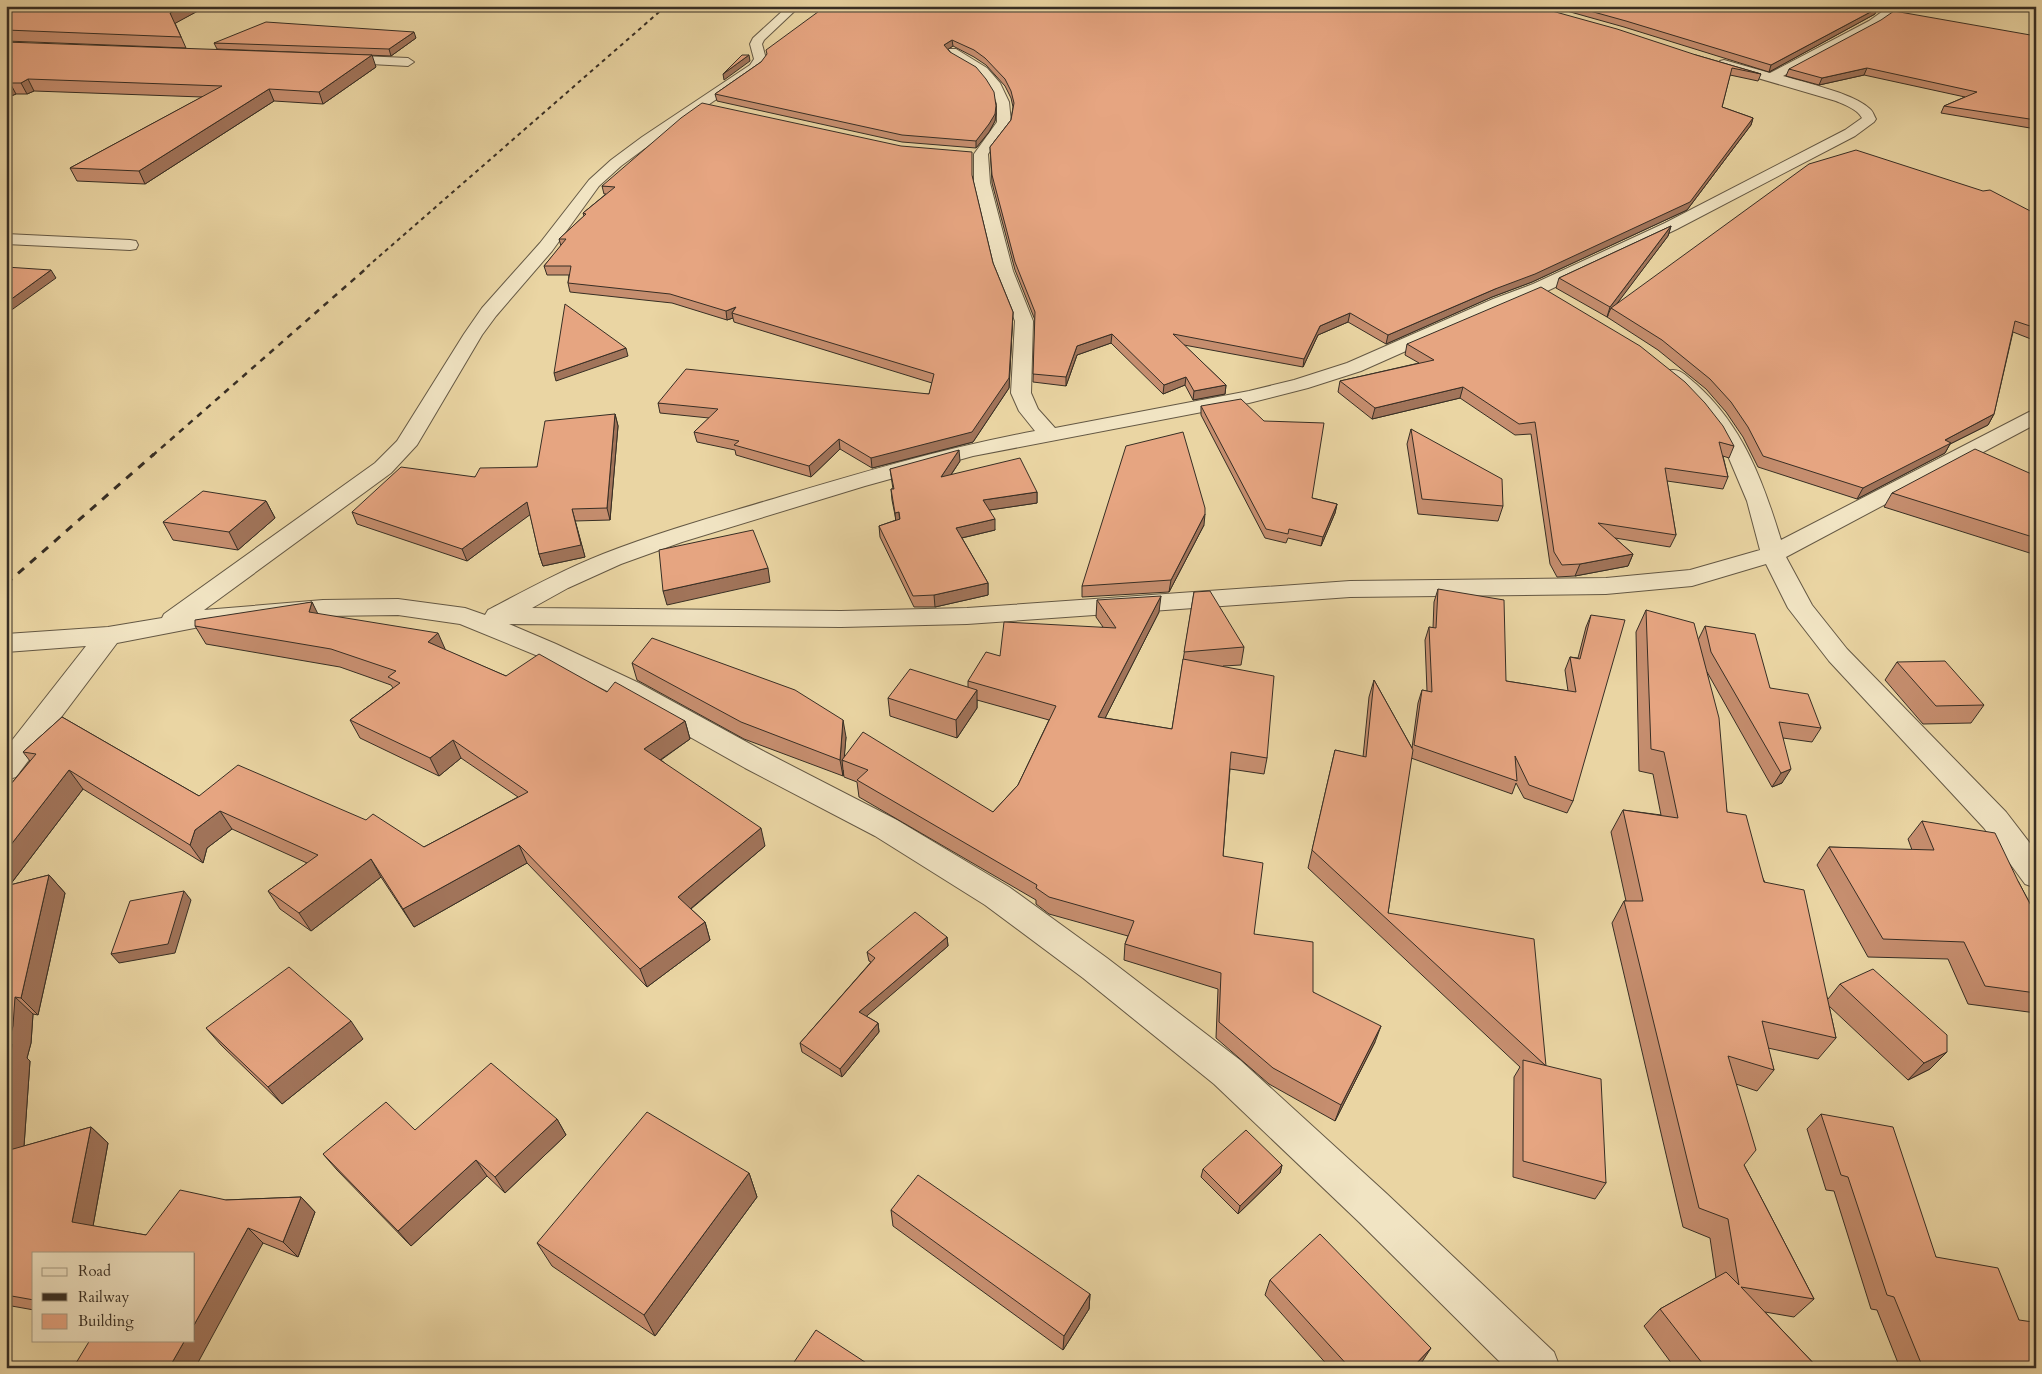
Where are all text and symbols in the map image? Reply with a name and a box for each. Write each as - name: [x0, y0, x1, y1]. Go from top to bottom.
- legend: [32, 1252, 195, 1342]
- text: Road: [78, 1261, 111, 1281]
- text: Railway: [78, 1287, 129, 1307]
- text: Building: [78, 1311, 134, 1331]

